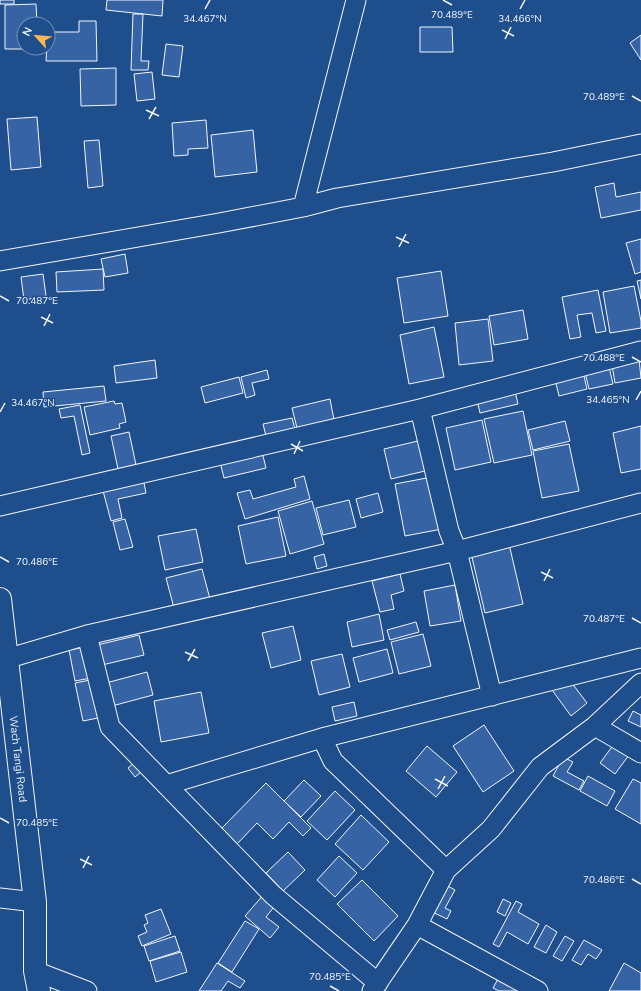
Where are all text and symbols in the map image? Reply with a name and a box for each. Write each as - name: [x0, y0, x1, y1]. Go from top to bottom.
- text: 70.489°E: [431, 8, 473, 22]
- text: 34.467°N: [183, 12, 227, 26]
- text: 34.466°N: [498, 12, 542, 26]
- north arrow: [16, 16, 56, 56]
- text: N: [19, 25, 36, 39]
- text: 70.489°E: [583, 90, 625, 104]
- text: 70.487°E: [16, 294, 58, 308]
- text: 70.488°E: [583, 351, 625, 365]
- text: 34.465°N: [586, 393, 630, 407]
- text: 34.467°N: [11, 396, 55, 410]
- text: 70.486°E: [16, 555, 58, 569]
- text: 70.487°E: [583, 612, 625, 626]
- street label: Wach Tangi Road: [6, 715, 31, 803]
- text: 70.485°E: [16, 816, 58, 830]
- text: 70.486°E: [583, 873, 625, 887]
- text: 70.485°E: [309, 970, 351, 984]

